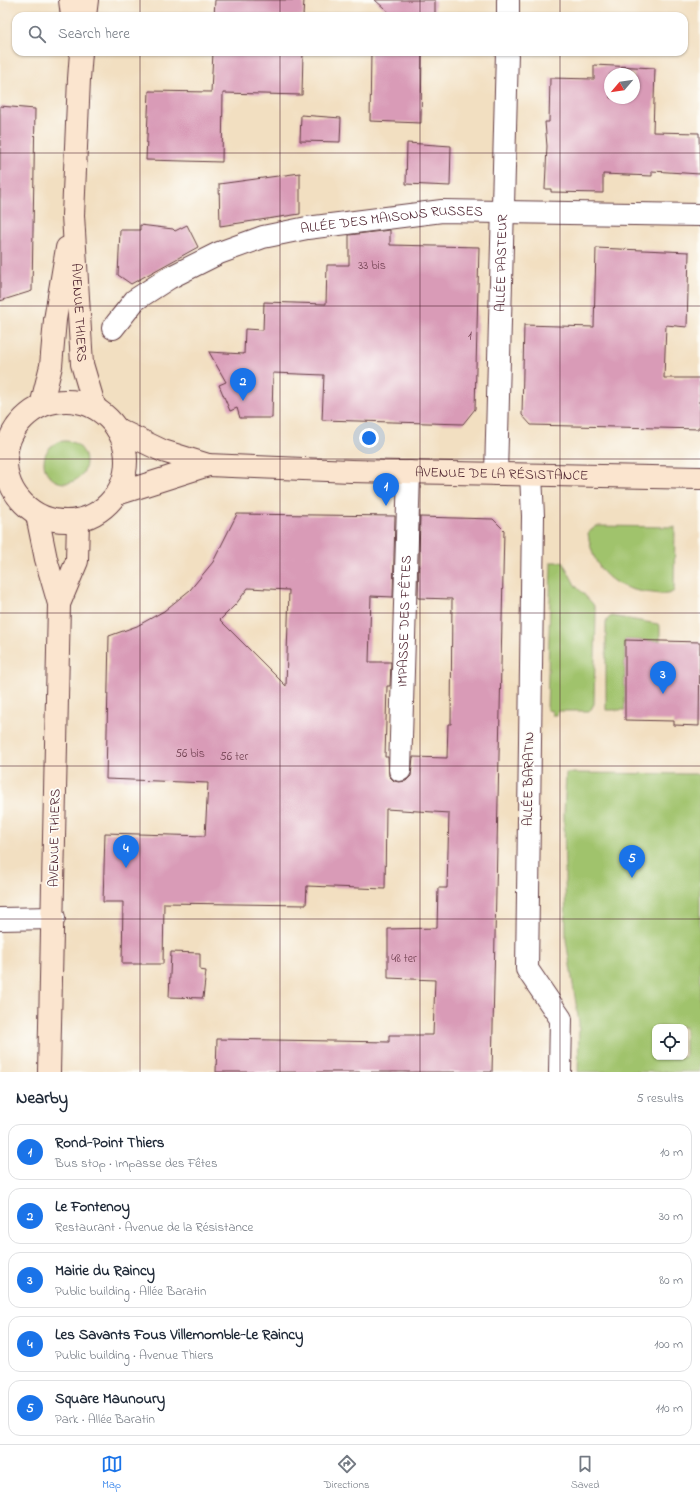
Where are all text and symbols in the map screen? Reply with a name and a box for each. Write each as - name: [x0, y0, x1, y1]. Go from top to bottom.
- search box: [12, 12, 688, 56]
- icon: search: [26, 23, 48, 45]
- text: Search here: [58, 23, 130, 45]
- north arrow: [604, 68, 640, 104]
- street label: ALLÉE DES MAISONS RUSSES: [299, 200, 483, 240]
- street label: ALLÉE PASTEUR: [490, 214, 513, 312]
- house number: 33 bis: [358, 257, 386, 275]
- street label: AVENUE THIERS: [65, 263, 92, 363]
- house number: 1: [468, 327, 472, 345]
- pin: 2: [230, 368, 256, 401]
- your location: [359, 428, 379, 448]
- street label: AVENUE DE LA RÉSISTANCE: [415, 462, 589, 486]
- pin: 1: [373, 473, 399, 506]
- street label: IMPASSE DES FÊTES: [392, 555, 417, 687]
- pin: 3: [650, 661, 676, 694]
- street label: ALLÉE BARATIN: [518, 732, 540, 826]
- house number: 56 bis: [175, 745, 205, 763]
- house number: 56 ter: [220, 748, 248, 766]
- street label: AVENUE THIERS: [44, 789, 66, 887]
- pin: 4: [113, 835, 139, 868]
- pin: 5: [619, 845, 645, 878]
- house number: 48 ter: [391, 950, 417, 968]
- map controls: [652, 1024, 688, 1060]
- button: locate: [652, 1024, 688, 1060]
- text: Nearby: [16, 1086, 68, 1111]
- text: 5 results: [636, 1089, 684, 1108]
- text: Rond-Point Thiers: [55, 1132, 164, 1154]
- text: 1: [28, 1143, 32, 1162]
- text: 10 m: [660, 1143, 683, 1162]
- text: Bus stop · Impasse des Fêtes: [55, 1154, 218, 1173]
- text: Le Fontenoy: [55, 1196, 130, 1218]
- text: 2: [27, 1207, 33, 1226]
- text: 30 m: [659, 1207, 683, 1226]
- text: Restaurant · Avenue de la Résistance: [55, 1218, 253, 1237]
- text: Mairie du Raincy: [55, 1260, 155, 1282]
- text: 3: [27, 1271, 33, 1290]
- text: 80 m: [659, 1271, 683, 1290]
- text: Public building · Allée Baratin: [55, 1282, 206, 1301]
- text: Les Savants Fous Villemomble-Le Raincy: [55, 1324, 303, 1346]
- text: 4: [27, 1335, 33, 1354]
- text: 100 m: [654, 1335, 683, 1354]
- text: Public building · Avenue Thiers: [55, 1346, 214, 1365]
- text: Square Maunoury: [55, 1388, 165, 1410]
- text: 5: [26, 1399, 34, 1418]
- text: 110 m: [656, 1399, 683, 1418]
- text: Park · Allée Baratin: [55, 1410, 155, 1429]
- tab: Map: [101, 1453, 123, 1493]
- tab: Directions: [324, 1453, 369, 1493]
- tab: Saved: [571, 1453, 599, 1493]

